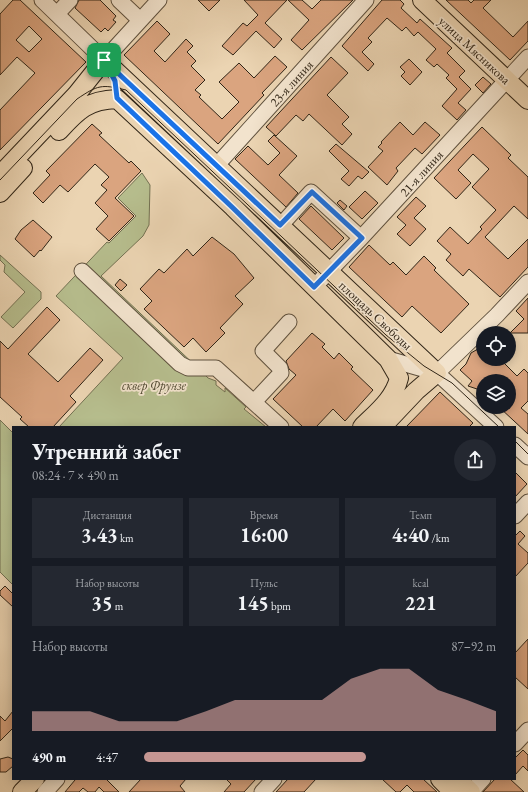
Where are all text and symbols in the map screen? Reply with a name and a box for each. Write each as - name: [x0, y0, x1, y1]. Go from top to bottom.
- street label: улица Мясникова: [435, 13, 515, 89]
- pin: [87, 43, 121, 77]
- icon: arrive: [93, 49, 115, 71]
- street label: 23-я линия: [266, 56, 317, 110]
- street label: 21-я линия: [396, 146, 447, 200]
- street label: площадь Свободы: [335, 277, 416, 354]
- map controls: [476, 326, 516, 414]
- button: locate: [476, 326, 516, 366]
- button: layers: [476, 374, 516, 414]
- park label: сквер Фрунзе: [122, 377, 187, 394]
- text: Утренний забег: [32, 437, 181, 466]
- button: share: [454, 439, 496, 481]
- text: 08:24 · 7 × 490 m: [32, 467, 119, 484]
- text: Дистанция: [83, 508, 132, 522]
- text: Время: [250, 508, 278, 522]
- text: Темп: [409, 508, 432, 522]
- text: 3.43: [81, 522, 118, 548]
- text: 16:00: [240, 522, 288, 548]
- text: 4:40: [392, 522, 429, 548]
- text: km: [118, 531, 134, 545]
- text: /km: [429, 531, 450, 545]
- text: Набор высоты: [75, 576, 139, 590]
- text: Пульс: [250, 576, 278, 590]
- text: kcal: [412, 576, 429, 590]
- text: 35: [91, 590, 113, 616]
- text: 145: [237, 590, 269, 616]
- text: 221: [405, 590, 437, 616]
- text: m: [113, 599, 123, 613]
- text: bpm: [269, 599, 291, 613]
- text: Набор высоты: [32, 638, 108, 655]
- text: 87–92 m: [451, 638, 496, 655]
- text: 490 m: [32, 749, 66, 766]
- text: 4:47: [96, 749, 118, 766]

